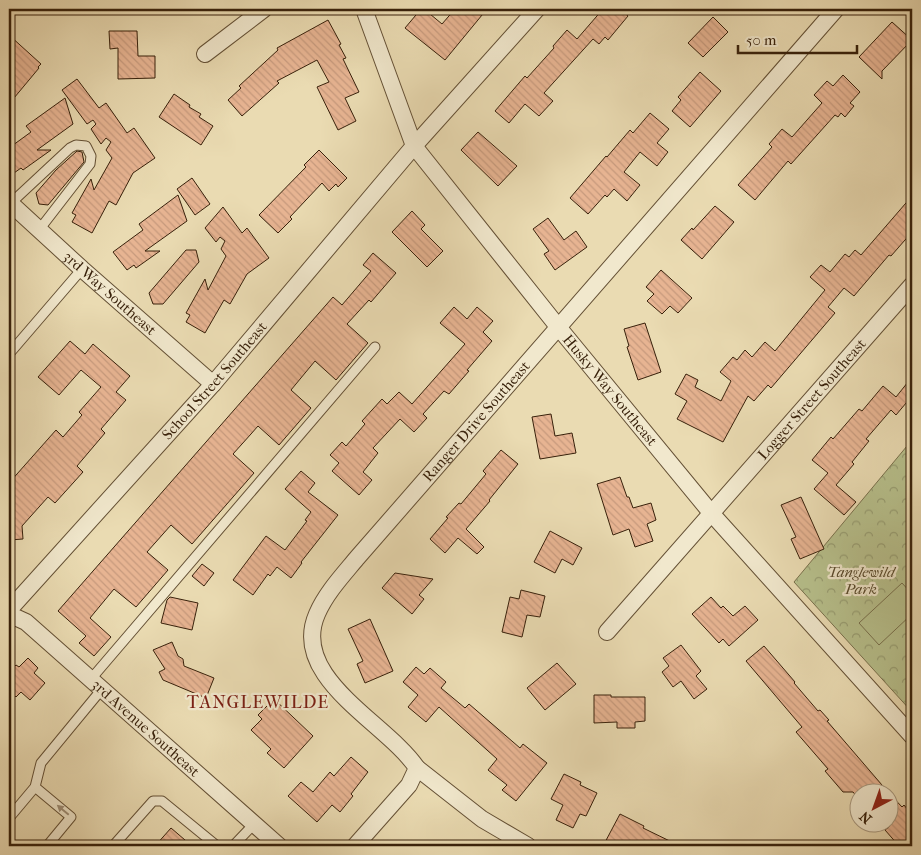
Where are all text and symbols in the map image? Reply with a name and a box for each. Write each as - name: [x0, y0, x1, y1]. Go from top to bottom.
- scale bar: [738, 22, 857, 54]
- text: 50 m: [746, 31, 777, 49]
- street label: 3rd Way Southeast: [60, 247, 161, 339]
- street label: School Street Southeast: [158, 317, 271, 443]
- street label: Husky Way Southeast: [559, 331, 662, 450]
- street label: Logger Street Southeast: [754, 334, 870, 463]
- street label: Ranger Drive Southeast: [419, 357, 534, 485]
- park label: Tanglewild Park: [827, 563, 897, 598]
- street label: 3rd Avenue Southeast: [88, 676, 204, 781]
- district label: TANGLEWILDE: [187, 692, 329, 713]
- north arrow: [848, 782, 898, 832]
- one-way arrow: [57, 805, 69, 816]
- text: N: [856, 807, 875, 827]

